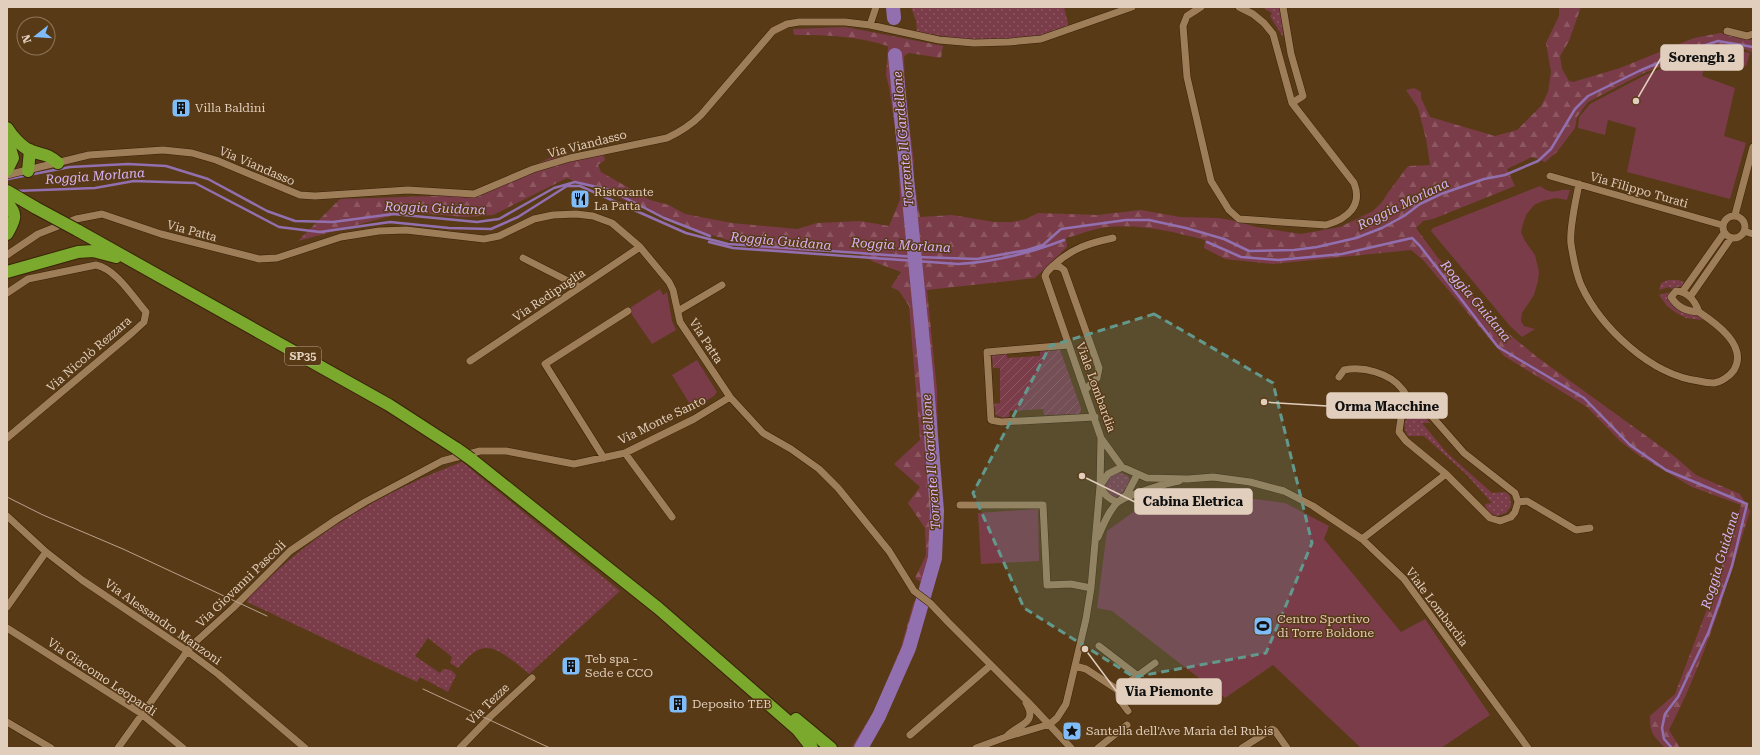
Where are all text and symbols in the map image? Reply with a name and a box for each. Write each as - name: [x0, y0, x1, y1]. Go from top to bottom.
- north arrow: [16, 16, 56, 56]
- text: N: [19, 32, 34, 45]
- callout: Sorengh 2: [1661, 45, 1743, 70]
- text: Sorengh 2: [1669, 50, 1735, 65]
- water label: Torrente Il Gardellone: [890, 70, 916, 207]
- building icon: Villa Baldini: [170, 97, 192, 119]
- place label: Villa Baldini: [195, 101, 266, 115]
- street label: Via Viandasso: [546, 127, 628, 161]
- street label: Via Viandasso: [217, 144, 297, 188]
- water label: Roggia Morlana: [44, 165, 145, 187]
- street label: Via Filippo Turati: [1588, 169, 1690, 211]
- water label: Roggia Morlana: [1354, 175, 1451, 233]
- place label: Ristorante La Patta: [594, 185, 654, 213]
- restaurant icon: Ristorante La Patta: [569, 188, 591, 210]
- water label: Roggia Guidana: [383, 199, 486, 217]
- street label: Via Patta: [166, 218, 219, 244]
- water label: Roggia Guidana: [729, 229, 832, 253]
- water label: Roggia Morlana: [850, 235, 951, 255]
- water label: Roggia Guidana: [1437, 257, 1514, 345]
- street label: Via Redipuglia: [510, 265, 588, 324]
- street label: Via Nicolò Rezzara: [44, 313, 134, 394]
- street label: Via Patta: [686, 316, 726, 367]
- street label: Viale Lombardia: [1073, 340, 1119, 434]
- road number: SP35: [285, 347, 321, 365]
- street label: Via Monte Santo: [616, 393, 708, 447]
- water label: Torrente Il Gardellone: [919, 393, 943, 530]
- callout: Orma Macchine: [1327, 393, 1447, 418]
- text: Orma Macchine: [1335, 399, 1440, 414]
- callout: Cabina Eletrica: [1135, 489, 1252, 514]
- text: Cabina Eletrica: [1143, 494, 1244, 509]
- water label: Roggia Guidana: [1698, 509, 1742, 612]
- street label: Via Giovanni Pascoli: [193, 538, 289, 630]
- street label: Viale Lombardia: [1403, 565, 1471, 649]
- street label: Via Alessandro Manzoni: [102, 576, 224, 668]
- place label: Centro Sportivo di Torre Boldone: [1277, 612, 1375, 640]
- sports icon: Centro Sportivo di Torre Boldone: [1252, 615, 1274, 637]
- street label: Via Giacomo Leopardi: [45, 635, 159, 719]
- place label: Teb spa - Sede e CCO: [585, 652, 653, 680]
- building icon: Teb spa - Sede e CCO: [560, 655, 582, 677]
- callout: Via Piemonte: [1117, 679, 1221, 704]
- street label: Via Tezze: [464, 680, 512, 728]
- text: Via Piemonte: [1125, 684, 1213, 699]
- building icon: Deposito TEB: [667, 693, 689, 715]
- place label: Deposito TEB: [692, 697, 771, 711]
- place icon: Santella dell'Ave Maria del Rubis: [1061, 720, 1083, 742]
- place label: Santella dell'Ave Maria del Rubis: [1086, 724, 1273, 738]

